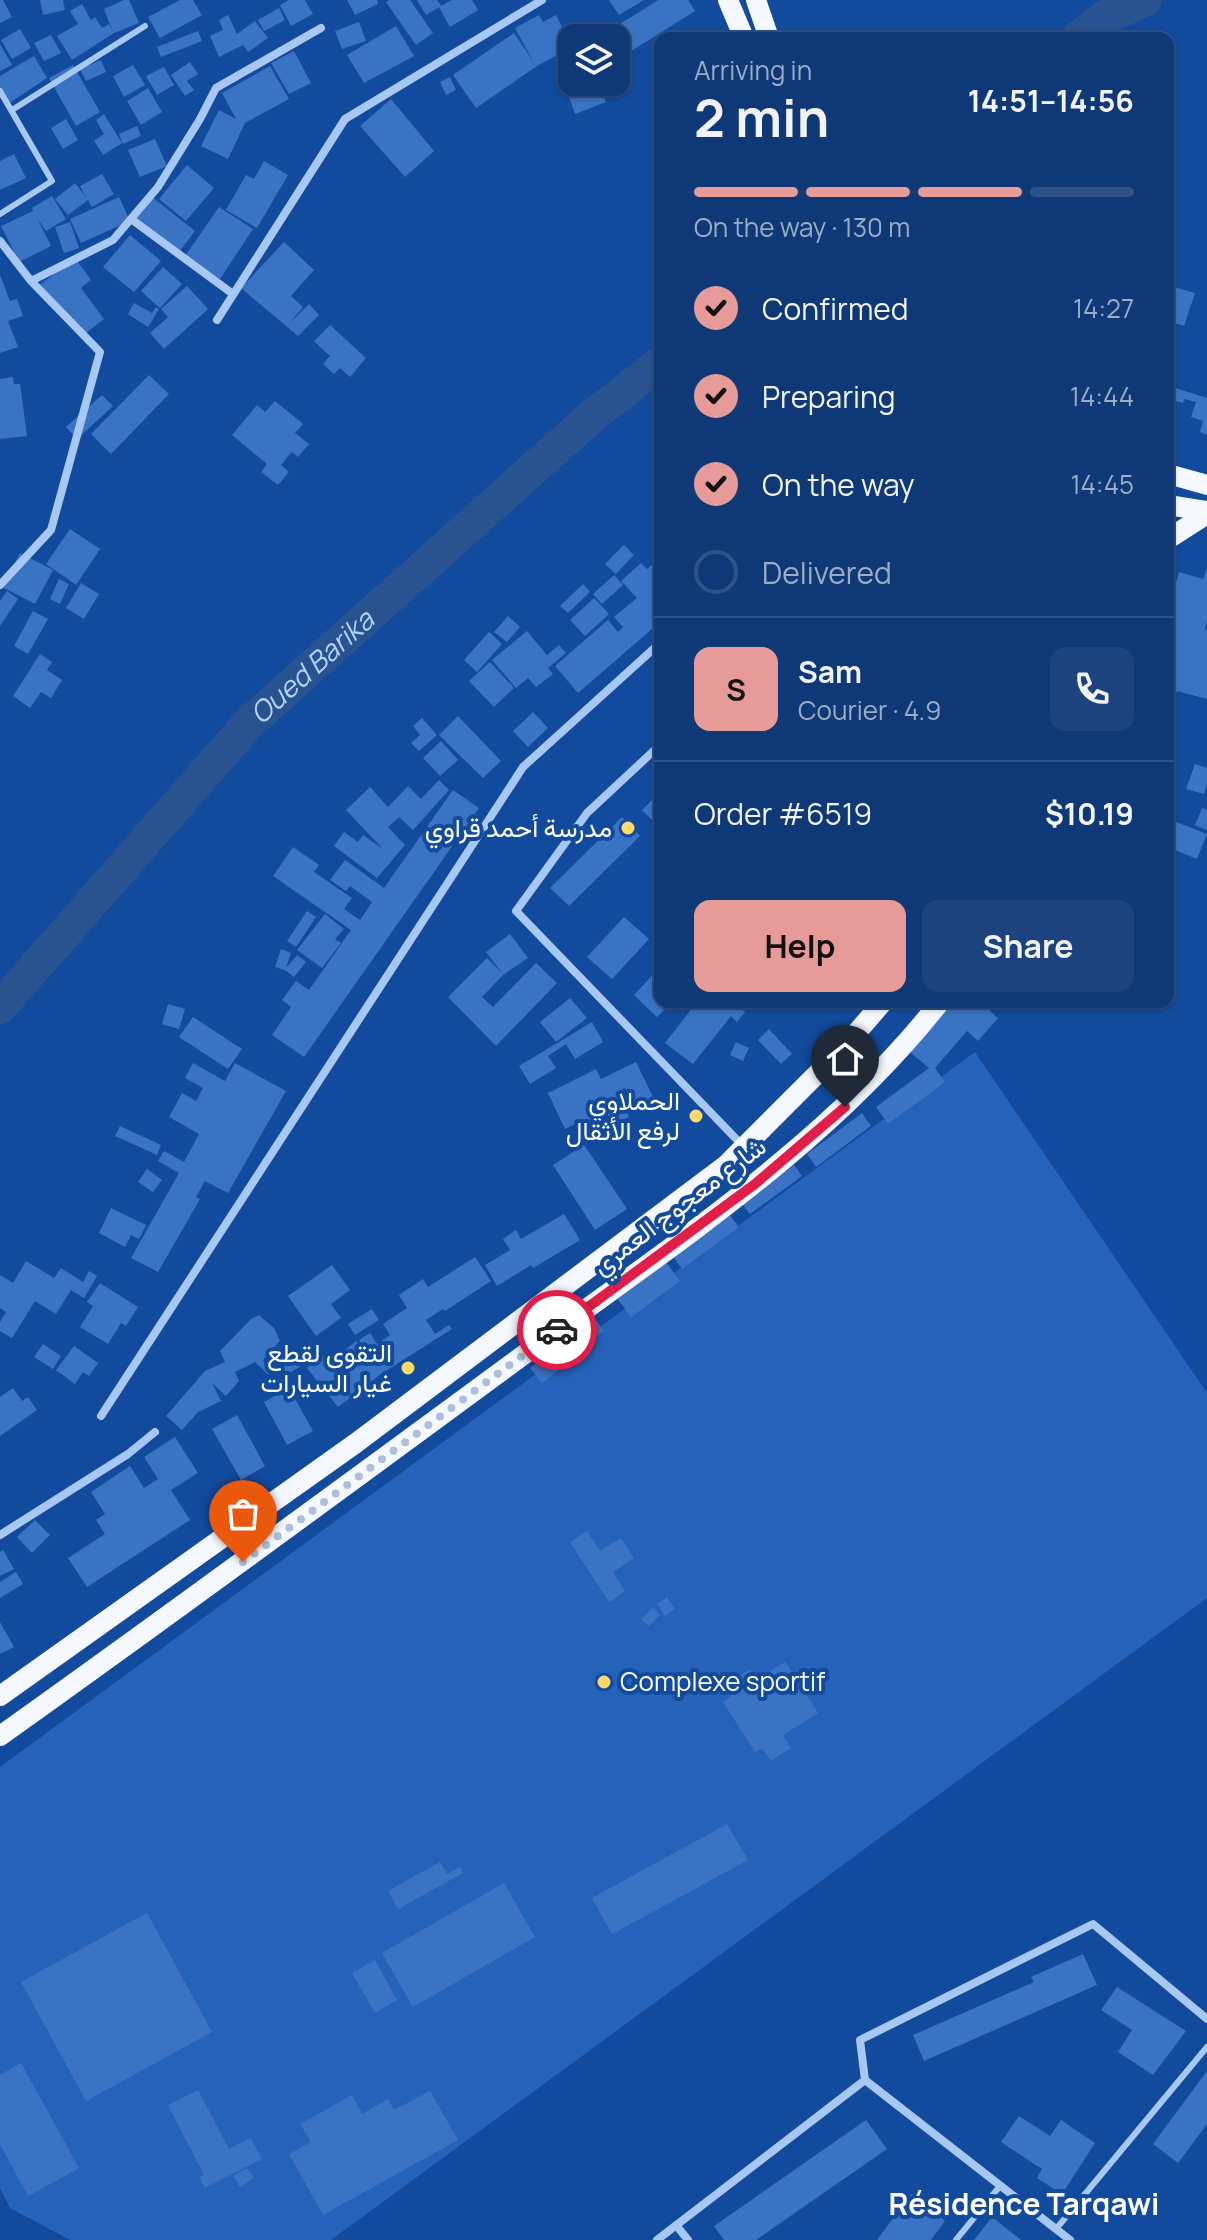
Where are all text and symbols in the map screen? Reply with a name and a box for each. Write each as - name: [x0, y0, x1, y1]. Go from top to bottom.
- map controls: [558, 24, 630, 96]
- button: layers: [558, 24, 630, 96]
- text: Arriving in: [694, 52, 812, 88]
- text: 14:51–14:56: [968, 80, 1134, 121]
- text: 2 min: [694, 82, 829, 153]
- text: On the way · 130 m: [694, 209, 910, 245]
- icon: check: [694, 286, 738, 330]
- text: Confirmed: [762, 288, 909, 329]
- text: 14:27: [1073, 290, 1134, 326]
- icon: check: [694, 374, 738, 418]
- text: Preparing: [762, 376, 896, 417]
- text: 14:44: [1070, 378, 1134, 414]
- icon: check: [694, 462, 738, 506]
- text: On the way: [762, 464, 915, 505]
- text: 14:45: [1070, 466, 1134, 502]
- text: Delivered: [762, 552, 892, 593]
- water label: Oued Barika: [241, 599, 382, 732]
- button: phone: [1050, 647, 1134, 731]
- text: Sam: [798, 651, 862, 692]
- text: S: [726, 669, 746, 710]
- text: Courier · 4.9: [798, 692, 941, 728]
- text: Order #6519: [694, 793, 872, 834]
- text: $10.19: [1045, 793, 1134, 834]
- place label: مدرسة أحمد قراوي: [425, 809, 612, 849]
- marker: مدرسة أحمد قراوي: [619, 819, 637, 837]
- button: Help: [694, 900, 906, 992]
- button: Share: [922, 900, 1134, 992]
- pin: [811, 1025, 879, 1107]
- icon: home: [823, 1037, 867, 1081]
- place label: الحملاوي لرفع الأثقال: [566, 1082, 680, 1149]
- marker: الحملاوي لرفع الأثقال: [687, 1107, 705, 1125]
- street label: شارع معجوج العمري: [584, 1128, 775, 1286]
- courier: [517, 1290, 597, 1370]
- icon: car: [535, 1308, 579, 1352]
- place label: التقوى لقطع غيار السيارات: [261, 1334, 392, 1400]
- marker: التقوى لقطع غيار السيارات: [399, 1359, 417, 1377]
- pin: [209, 1480, 277, 1562]
- icon: bag: [221, 1492, 265, 1536]
- place label: Complexe sportif: [620, 1663, 825, 1699]
- marker: Complexe sportif: [595, 1673, 613, 1691]
- district label: Résidence Tarqawi: [888, 2183, 1160, 2224]

